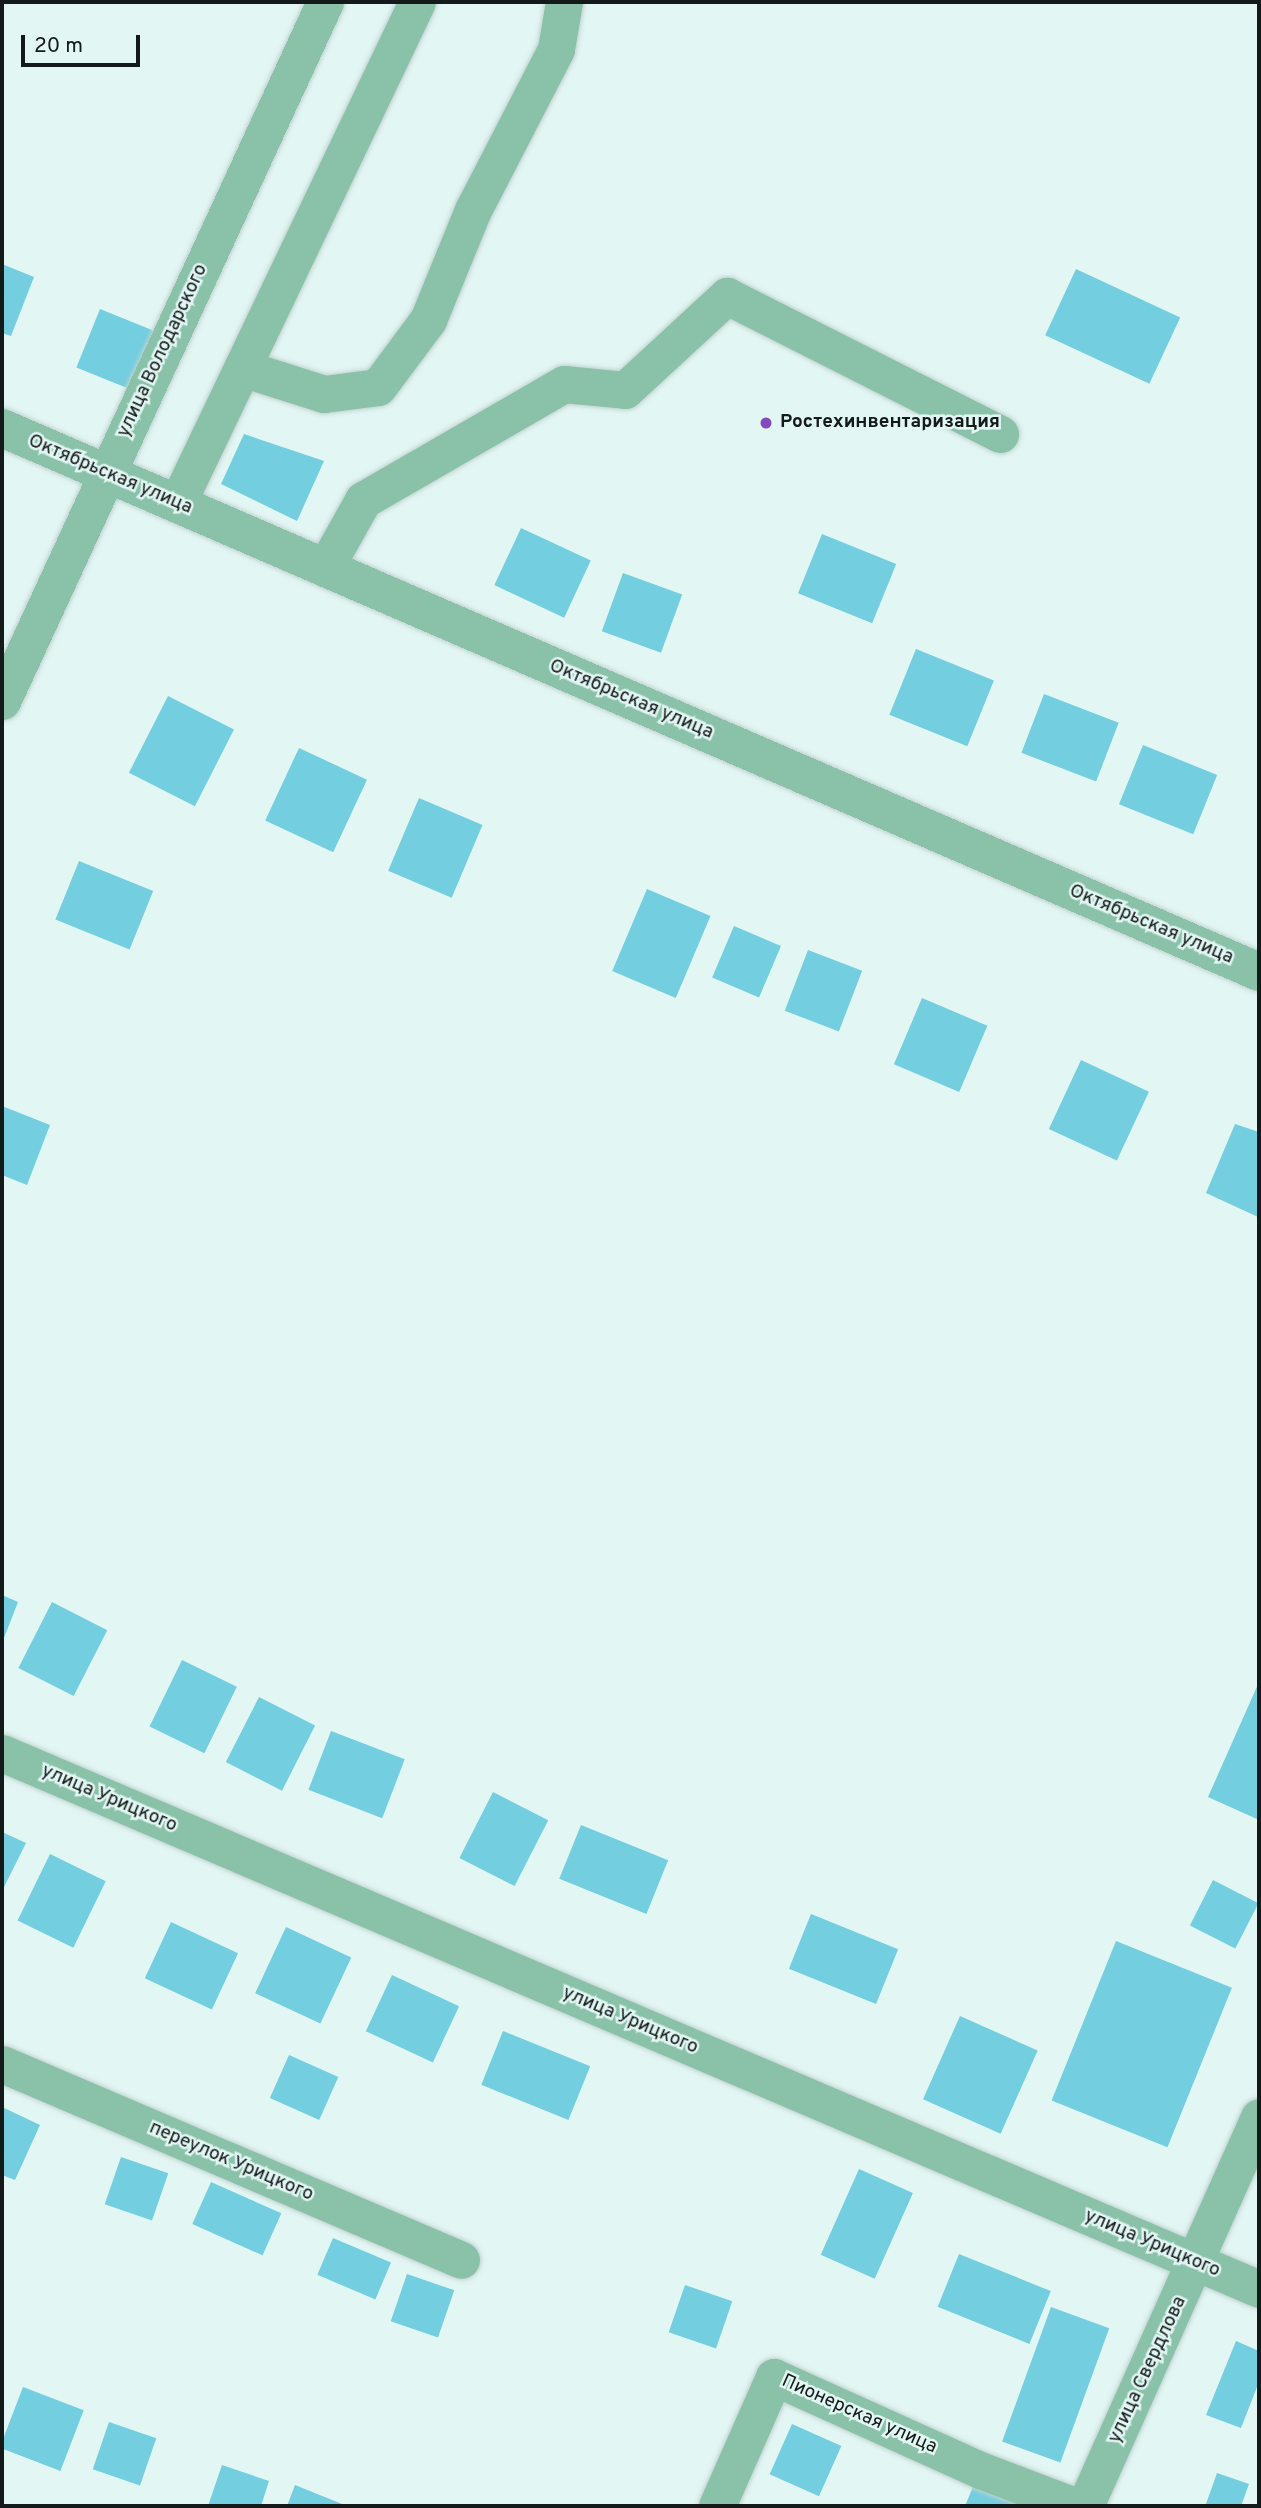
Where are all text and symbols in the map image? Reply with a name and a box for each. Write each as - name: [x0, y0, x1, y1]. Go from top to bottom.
- scale bar: [24, 21, 144, 65]
- text: 20 m: [34, 33, 83, 60]
- street label: улица Володарского: [113, 261, 213, 441]
- place label: Ростехинвентаризация: [780, 412, 1000, 434]
- marker: Ростехинвентаризация: [758, 415, 774, 431]
- street label: Октябрьская улица: [25, 430, 195, 520]
- street label: Октябрьская улица: [546, 655, 716, 745]
- street label: Октябрьская улица: [1066, 880, 1236, 970]
- street label: улица Урицкого: [38, 1760, 180, 1838]
- street label: улица Урицкого: [559, 1982, 701, 2060]
- street label: переулок Урицкого: [146, 2117, 316, 2207]
- street label: улица Урицкого: [1081, 2205, 1223, 2283]
- street label: улица Свердлова: [1104, 2293, 1192, 2447]
- street label: Пионерская улица: [778, 2370, 940, 2460]

